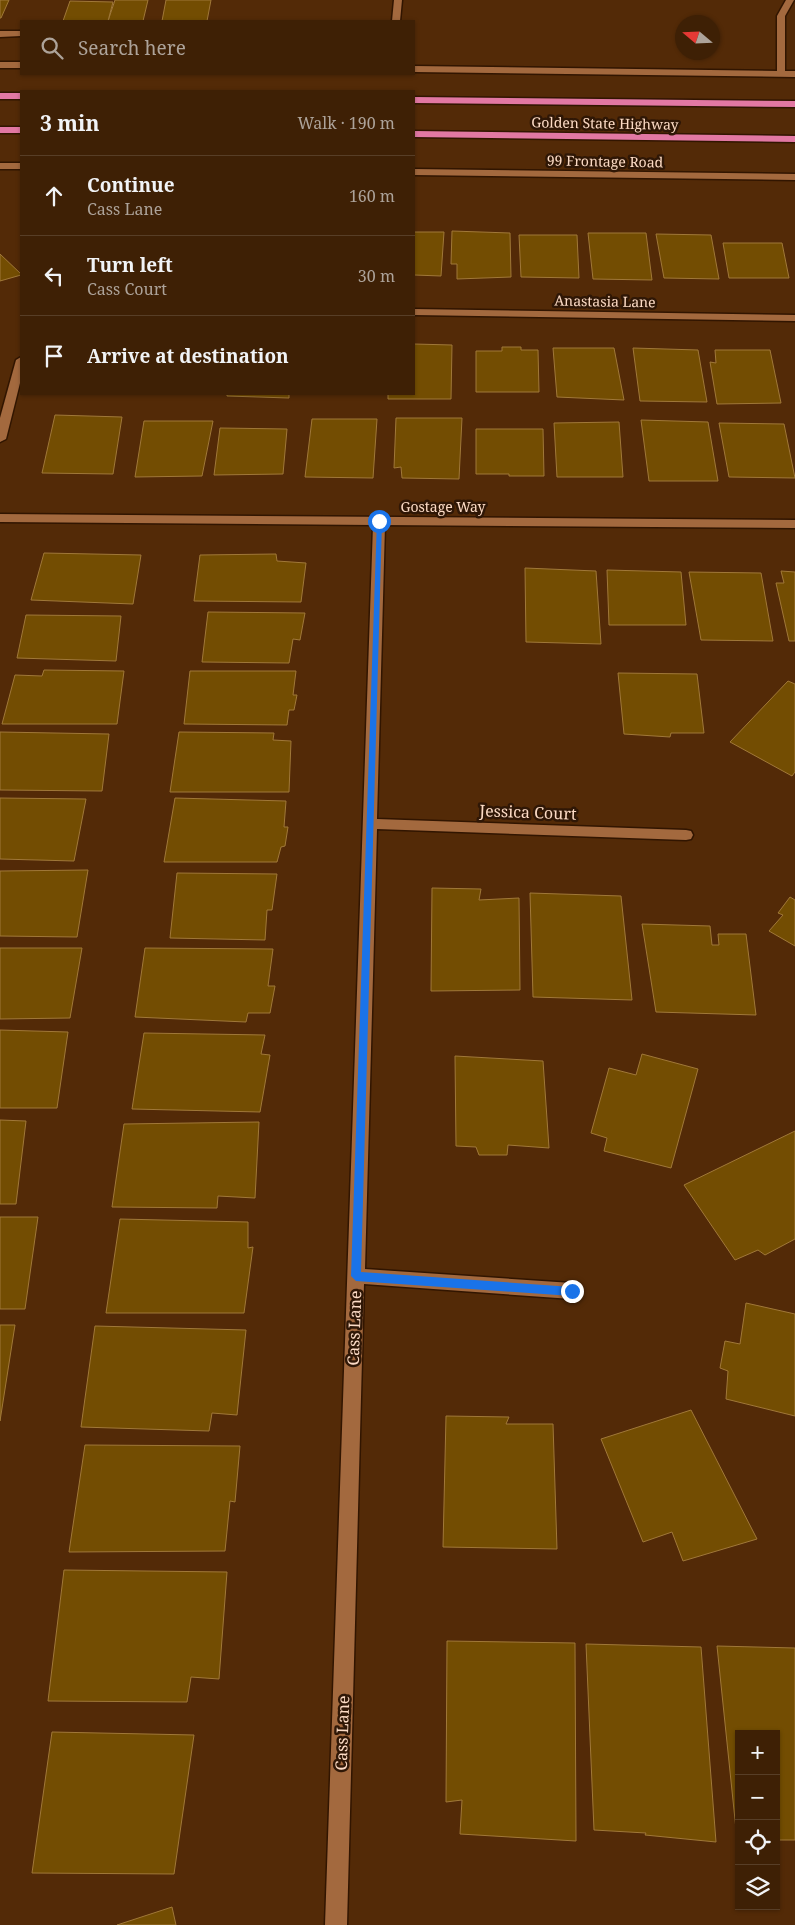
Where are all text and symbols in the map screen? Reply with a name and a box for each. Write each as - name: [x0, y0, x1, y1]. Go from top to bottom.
- north arrow: [675, 15, 720, 60]
- search box: [20, 20, 415, 75]
- icon: search: [38, 34, 66, 62]
- text: Search here: [78, 35, 186, 61]
- text: 3 min: [40, 109, 99, 137]
- text: Walk · 190 m: [298, 112, 395, 134]
- street label: Golden State Highway: [531, 112, 679, 134]
- street label: 99 Frontage Road: [547, 150, 664, 172]
- text: Continue: [87, 172, 175, 198]
- icon: ahead: [40, 182, 68, 210]
- text: 160 m: [349, 185, 395, 207]
- text: Cass Lane: [87, 198, 162, 220]
- text: Turn left: [87, 252, 173, 278]
- icon: left: [40, 262, 68, 290]
- text: 30 m: [358, 265, 395, 287]
- text: Cass Court: [87, 278, 167, 300]
- street label: Anastasia Lane: [554, 291, 656, 311]
- icon: arrive: [40, 342, 68, 370]
- text: Arrive at destination: [87, 343, 289, 369]
- street label: Gostage Way: [400, 497, 486, 516]
- route start: [368, 510, 391, 533]
- street label: Jessica Court: [478, 799, 577, 825]
- route end: [561, 1280, 584, 1303]
- street label: Cass Lane: [342, 1290, 366, 1366]
- street label: Cass Lane: [330, 1695, 354, 1771]
- map controls: [735, 1730, 780, 1910]
- button: +: [735, 1730, 780, 1775]
- button: −: [735, 1775, 780, 1820]
- button: locate: [735, 1820, 780, 1865]
- button: layers: [735, 1865, 780, 1910]

